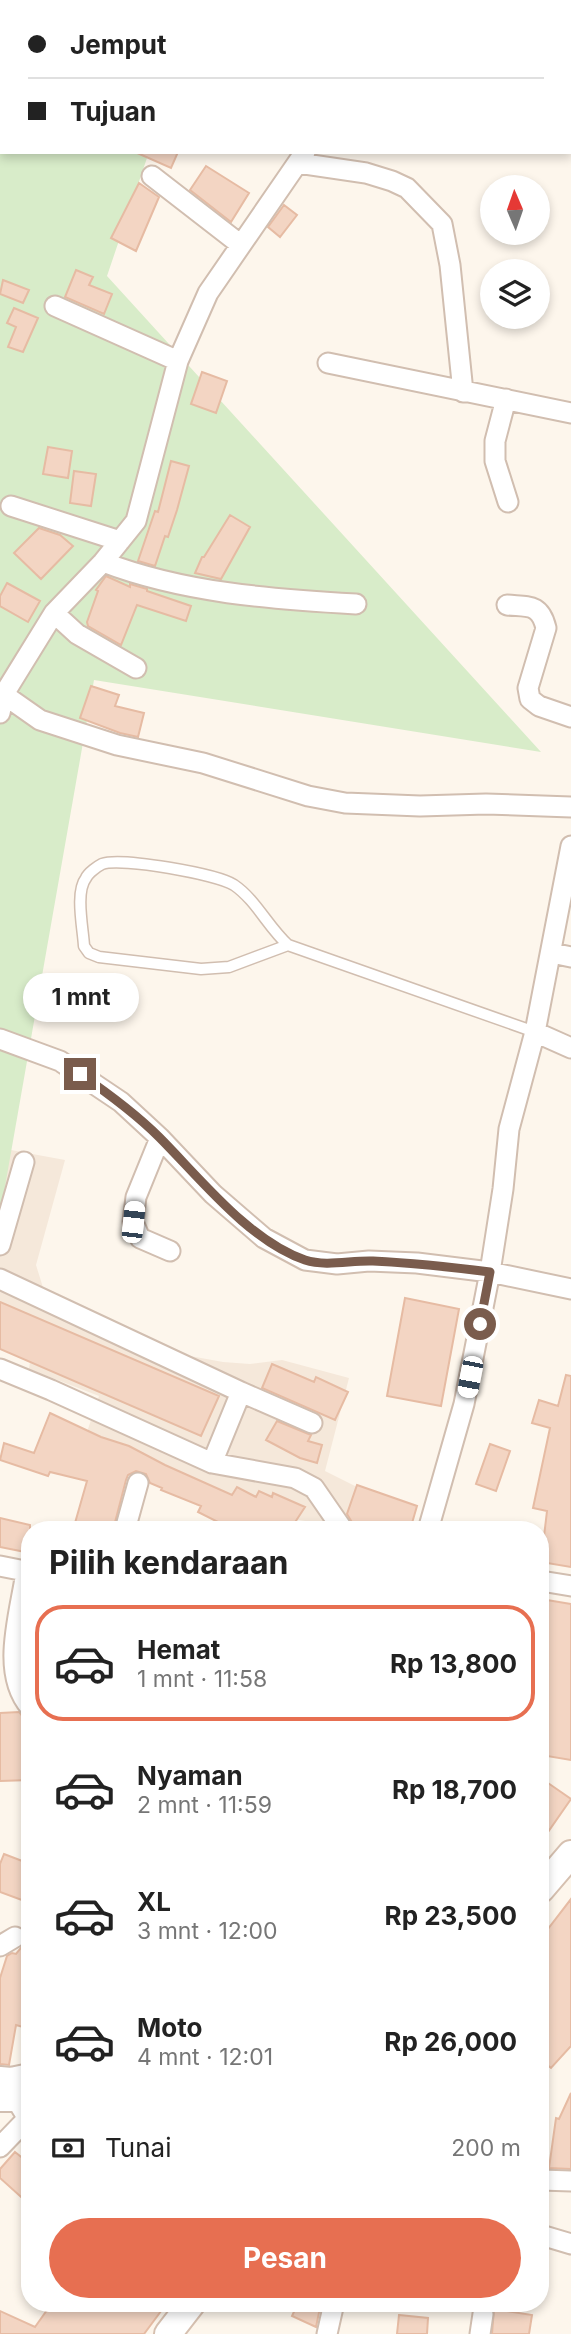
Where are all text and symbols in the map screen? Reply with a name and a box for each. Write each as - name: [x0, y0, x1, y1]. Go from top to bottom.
- text: Jemput: [70, 29, 167, 60]
- text: Tujuan: [70, 96, 156, 127]
- north arrow: [480, 175, 550, 245]
- map controls: [480, 175, 550, 329]
- button: layers: [480, 259, 550, 329]
- callout: 1 mnt: [22, 972, 138, 1021]
- text: 1 mnt: [51, 983, 111, 1011]
- route end: [64, 1058, 96, 1090]
- car: [121, 1200, 146, 1244]
- route start: [464, 1308, 496, 1340]
- car: [456, 1354, 485, 1400]
- text: Pilih kendaraan: [49, 1543, 289, 1582]
- icon: car: [53, 1632, 116, 1695]
- text: Hemat: [137, 1634, 220, 1665]
- text: Rp 13,800: [390, 1648, 517, 1679]
- text: 1 mnt · 11:58: [137, 1665, 267, 1693]
- icon: car: [53, 1758, 116, 1821]
- text: Nyaman: [137, 1760, 243, 1791]
- text: Rp 18,700: [392, 1774, 517, 1805]
- text: 2 mnt · 11:59: [137, 1791, 272, 1819]
- icon: car: [53, 1884, 116, 1947]
- text: XL: [137, 1886, 171, 1917]
- text: Rp 23,500: [385, 1900, 517, 1931]
- text: 3 mnt · 12:00: [137, 1917, 278, 1945]
- icon: car: [53, 2010, 116, 2073]
- text: Moto: [137, 2012, 202, 2043]
- text: Rp 26,000: [384, 2026, 517, 2057]
- text: 4 mnt · 12:01: [137, 2043, 273, 2071]
- icon: cash: [49, 2129, 87, 2167]
- text: Tunai: [105, 2132, 172, 2163]
- text: 200 m: [451, 2134, 521, 2162]
- button: Pesan: [49, 2218, 521, 2298]

